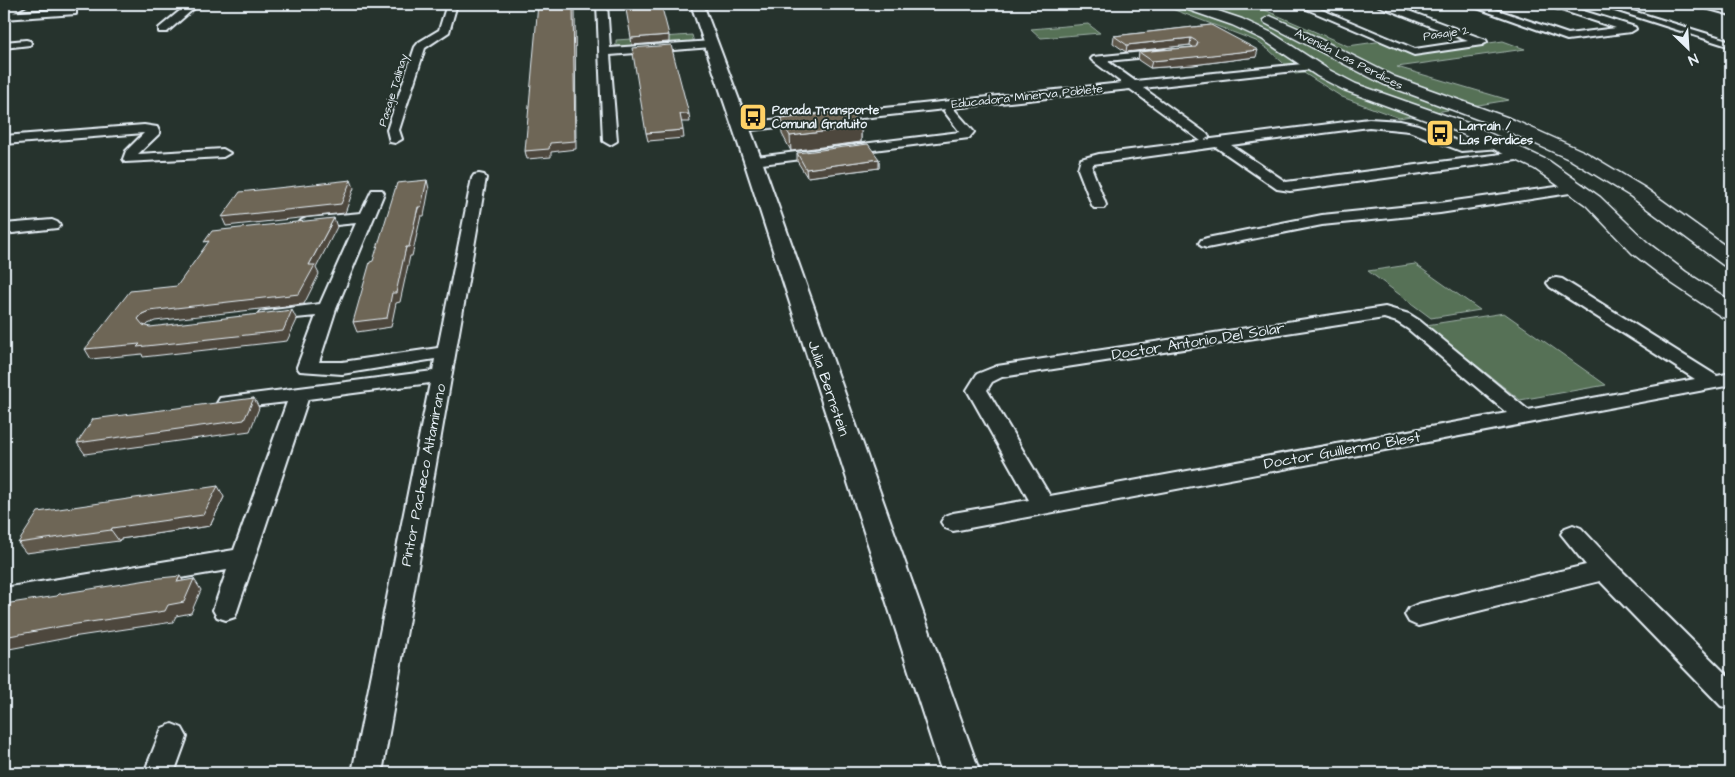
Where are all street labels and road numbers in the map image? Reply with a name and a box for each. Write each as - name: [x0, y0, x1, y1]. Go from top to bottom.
- street label: Pasaje 2: [1422, 22, 1470, 45]
- street label: Avenida Las Perdices: [1292, 25, 1406, 94]
- street label: Pasaje Talinay: [374, 51, 414, 129]
- street label: Educadora Minerva Poblete: [950, 80, 1104, 113]
- street label: Doctor Antonio Del Solar: [1110, 317, 1286, 366]
- street label: Julia Bernstein: [802, 338, 855, 439]
- street label: Pintor Pacheco Altamirano: [395, 381, 452, 568]
- street label: Doctor Guillermo Blest: [1262, 426, 1422, 475]

